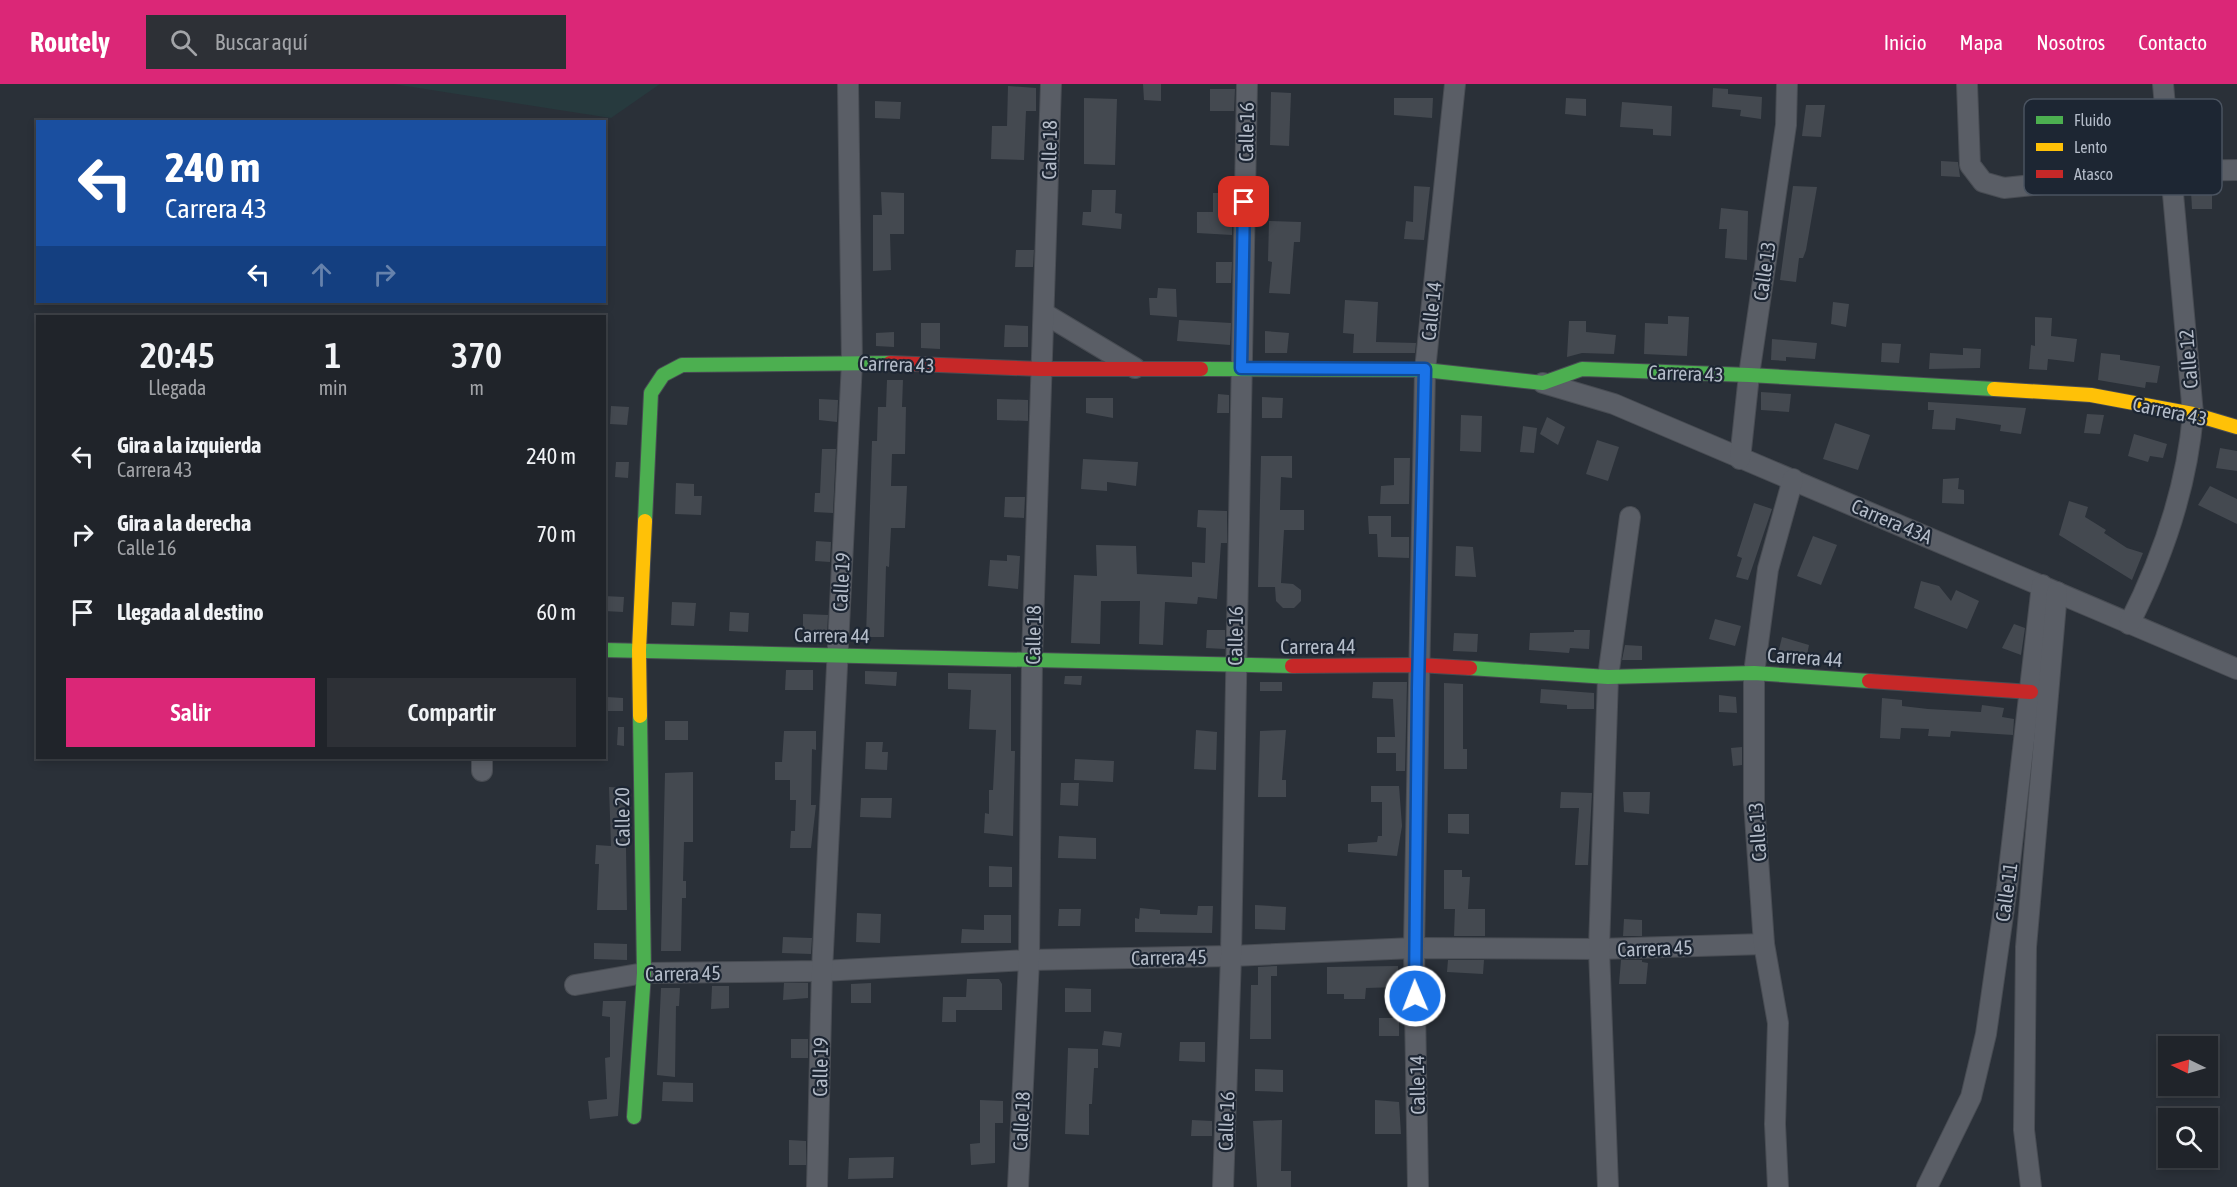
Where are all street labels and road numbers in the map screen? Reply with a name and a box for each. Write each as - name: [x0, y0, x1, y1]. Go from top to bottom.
- street label: Calle 16: [1234, 102, 1258, 162]
- street label: Calle 18: [1037, 120, 1061, 180]
- street label: Calle 13: [1748, 240, 1780, 302]
- street label: Calle 14: [1416, 280, 1446, 342]
- street label: Calle 12: [2174, 328, 2202, 390]
- street label: Carrera 43: [859, 351, 935, 377]
- street label: Carrera 43: [1648, 360, 1724, 386]
- street label: Carrera 43: [2131, 392, 2209, 430]
- street label: Carrera 43A: [1848, 494, 1936, 548]
- street label: Calle 19: [828, 552, 854, 612]
- street label: Calle 18: [1021, 605, 1045, 665]
- street label: Calle 16: [1223, 606, 1247, 666]
- street label: Carrera 44: [794, 623, 870, 647]
- street label: Carrera 44: [1280, 635, 1356, 658]
- street label: Carrera 44: [1767, 643, 1843, 671]
- street label: Calle 20: [610, 787, 634, 847]
- street label: Calle 13: [1743, 802, 1771, 862]
- street label: Calle 11: [1990, 861, 2022, 923]
- street label: Carrera 45: [1617, 935, 1693, 961]
- street label: Carrera 45: [1131, 945, 1207, 969]
- street label: Carrera 45: [645, 961, 721, 985]
- street label: Calle 19: [808, 1037, 832, 1097]
- street label: Calle 14: [1405, 1055, 1429, 1115]
- street label: Calle 18: [1008, 1091, 1034, 1151]
- street label: Calle 16: [1213, 1091, 1239, 1151]

